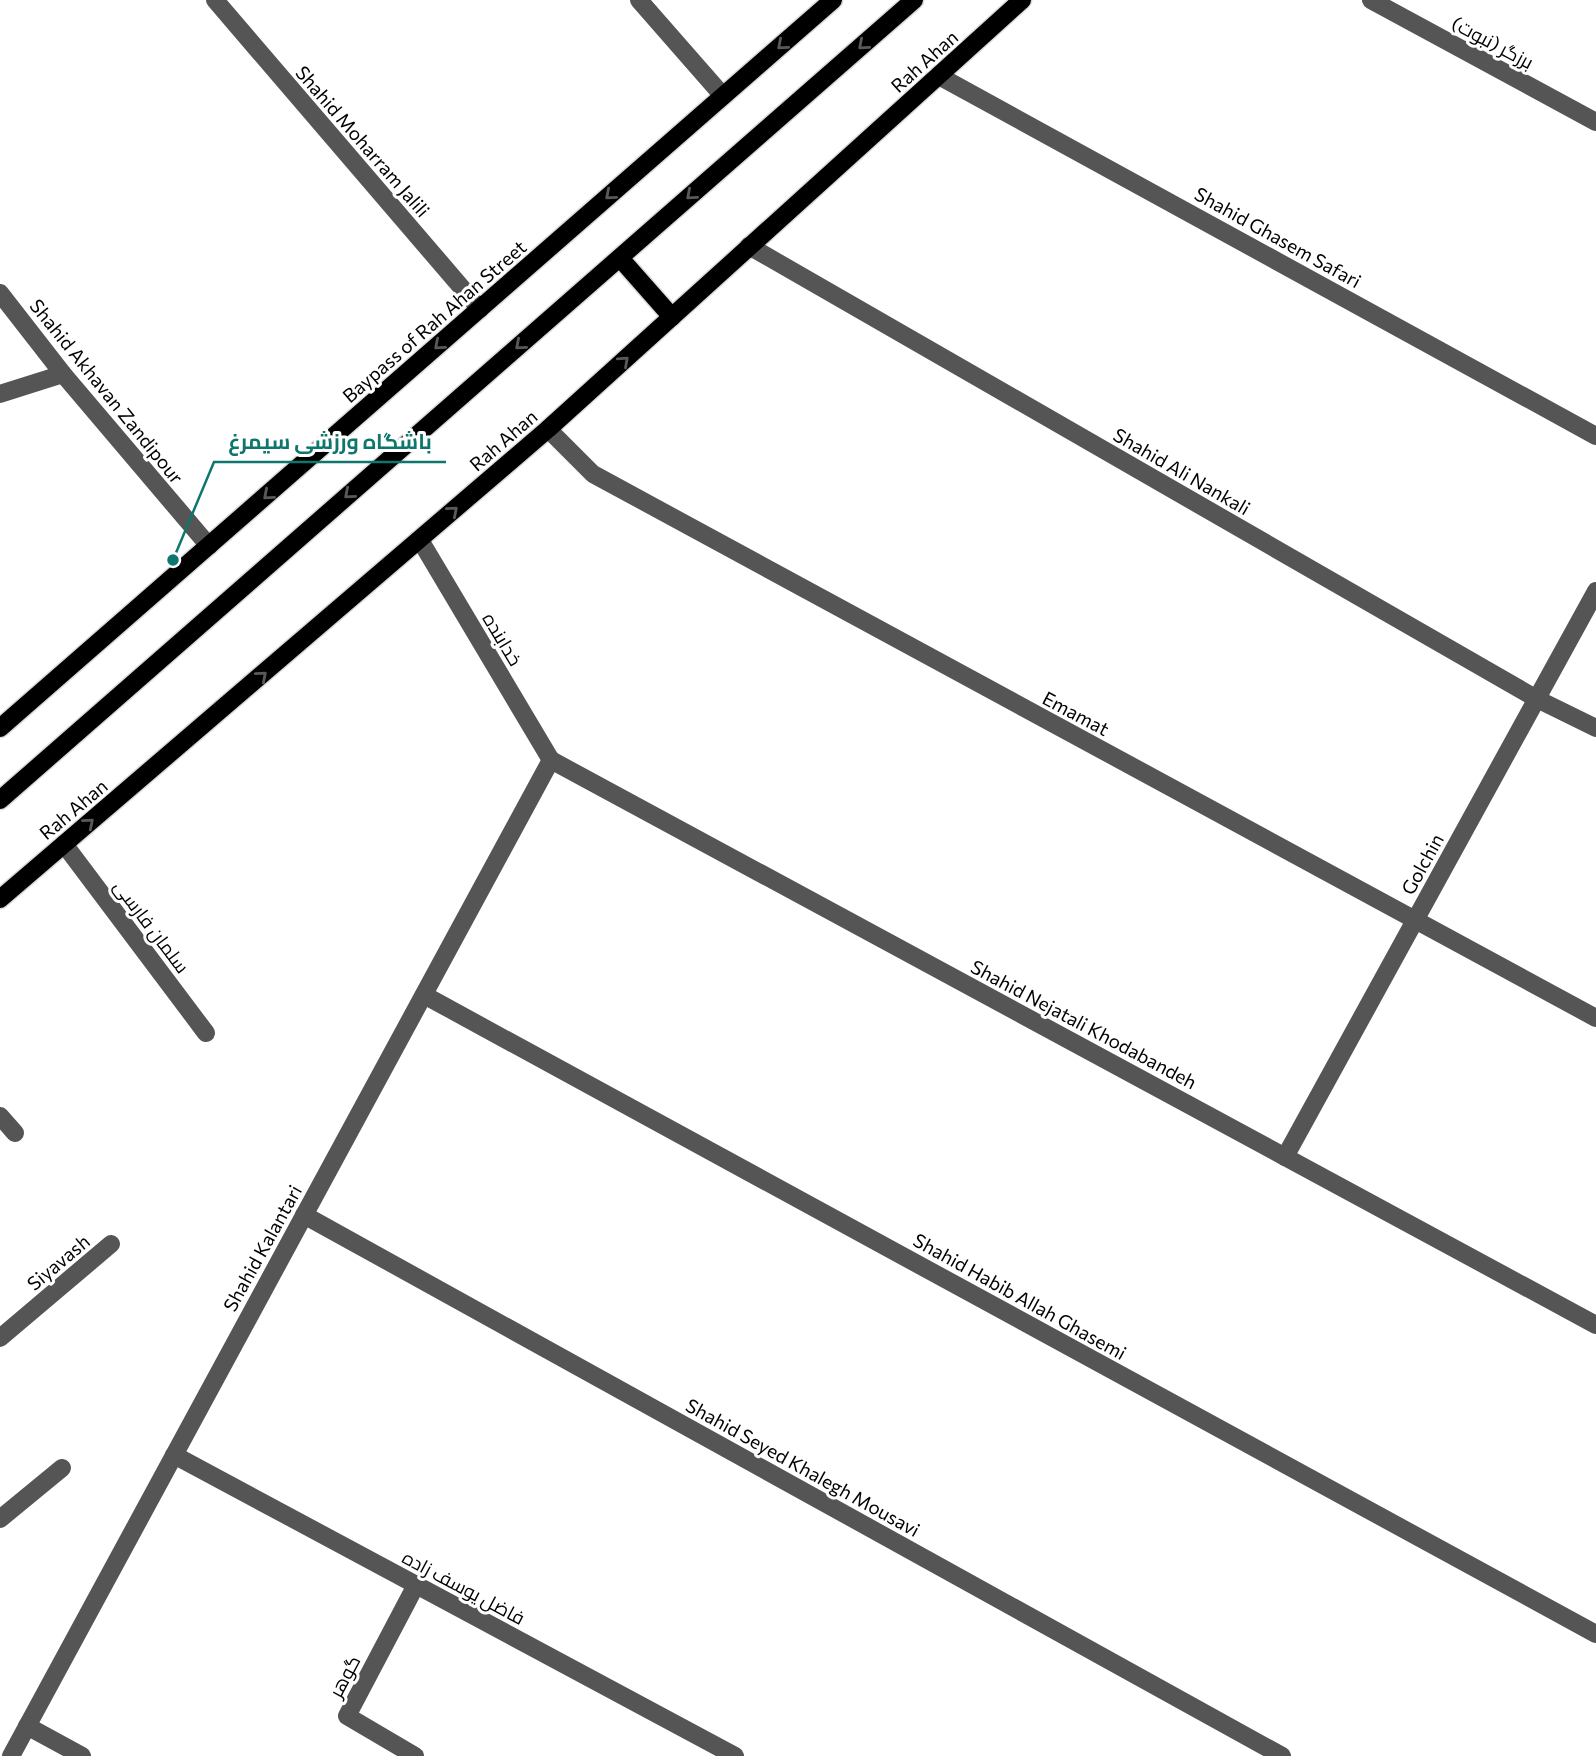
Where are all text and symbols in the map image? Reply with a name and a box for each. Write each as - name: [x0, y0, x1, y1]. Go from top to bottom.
- street label: برزگر (نبوت): [1448, 11, 1538, 74]
- street label: Rah Ahan: [886, 25, 962, 97]
- one-way arrow: [777, 37, 790, 49]
- one-way arrow: [858, 37, 871, 49]
- street label: Shahid Moharram Jalili: [291, 61, 435, 221]
- street label: Shahid Ghasem Safari: [1191, 182, 1365, 292]
- one-way arrow: [606, 187, 619, 199]
- one-way arrow: [687, 187, 700, 199]
- street label: Baypass of Rah Ahan Street: [338, 235, 531, 407]
- street label: Shahid Akhavan Zandipour: [25, 294, 189, 488]
- one-way arrow: [435, 337, 448, 349]
- one-way arrow: [515, 337, 528, 349]
- one-way arrow: [616, 356, 629, 369]
- street label: Rah Ahan: [465, 404, 541, 476]
- callout: باشگاه ورزشی سیمرغ: [214, 420, 446, 462]
- street label: Shahid Ali Nankali: [1110, 423, 1254, 519]
- text: باشگاه ورزشی سیمرغ: [228, 428, 432, 456]
- one-way arrow: [263, 486, 276, 499]
- one-way arrow: [344, 486, 357, 499]
- one-way arrow: [445, 507, 458, 519]
- street label: خدابنده: [478, 608, 528, 670]
- one-way arrow: [254, 671, 267, 684]
- street label: Emamat: [1039, 686, 1113, 740]
- street label: Rah Ahan: [34, 774, 112, 844]
- one-way arrow: [81, 819, 94, 831]
- street label: Golchin: [1396, 829, 1448, 899]
- street label: سلمان فارسی: [109, 875, 195, 978]
- street label: Shahid Nejatali Khodabandeh: [967, 955, 1201, 1093]
- street label: Shahid Kalantari: [218, 1181, 306, 1315]
- street label: Shahid Habib Allah Ghasemi: [910, 1228, 1130, 1364]
- street label: Siyavash: [22, 1229, 94, 1295]
- street label: Shahid Seyed Khalegh Mousavi: [682, 1393, 924, 1541]
- street label: فاضل یوسف زاده: [398, 1545, 529, 1630]
- street label: گوهر: [323, 1651, 366, 1702]

